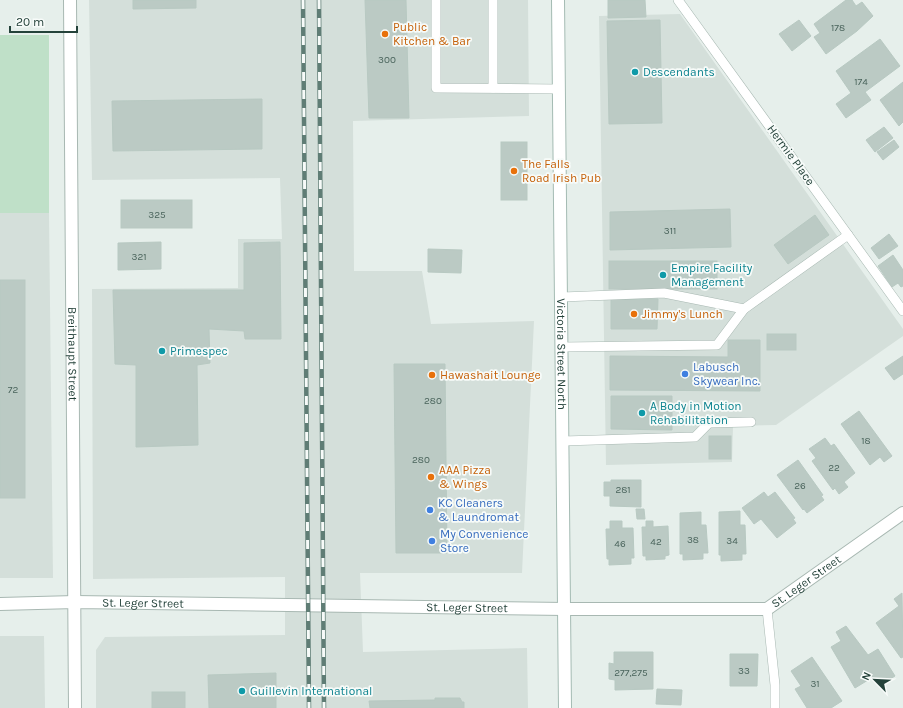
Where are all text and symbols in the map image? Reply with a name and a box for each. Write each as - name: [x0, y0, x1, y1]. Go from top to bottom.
- scale bar: [10, 8, 77, 34]
- text: 20 m: [16, 15, 44, 29]
- place label: Public Kitchen & Bar: [393, 20, 471, 48]
- house number: 178: [831, 22, 845, 34]
- marker: Public Kitchen & Bar: [380, 29, 390, 39]
- house number: 300: [378, 54, 396, 66]
- place label: Descendants: [643, 65, 715, 79]
- marker: Descendants: [630, 67, 640, 77]
- house number: 174: [854, 76, 868, 88]
- street label: Hermie Place: [764, 122, 818, 188]
- place label: The Falls Road Irish Pub: [522, 157, 601, 185]
- marker: The Falls Road Irish Pub: [509, 166, 519, 176]
- house number: 325: [148, 209, 166, 221]
- house number: 311: [664, 225, 676, 237]
- house number: 321: [131, 251, 147, 263]
- place label: Empire Facility Management: [671, 261, 753, 289]
- marker: Empire Facility Management: [658, 270, 668, 280]
- street label: Victoria Street North: [554, 298, 569, 410]
- street label: Breithaupt Street: [65, 307, 80, 402]
- place label: Jimmy's Lunch: [642, 307, 723, 321]
- marker: Jimmy's Lunch: [629, 309, 639, 319]
- place label: Primespec: [170, 344, 228, 358]
- marker: Primespec: [157, 346, 167, 356]
- place label: Labusch Skywear Inc.: [693, 360, 760, 388]
- place label: Hawashait Lounge: [440, 368, 541, 382]
- marker: Labusch Skywear Inc.: [680, 369, 690, 379]
- marker: Hawashait Lounge: [427, 370, 437, 380]
- house number: 72: [8, 384, 18, 396]
- house number: 280: [424, 395, 442, 407]
- place label: A Body in Motion Rehabilitation: [650, 399, 742, 427]
- marker: A Body in Motion Rehabilitation: [637, 408, 647, 418]
- house number: 18: [861, 435, 871, 447]
- house number: 280: [412, 454, 430, 466]
- house number: 22: [828, 462, 840, 474]
- place label: AAA Pizza & Wings: [439, 463, 491, 491]
- marker: AAA Pizza & Wings: [426, 472, 436, 482]
- house number: 26: [794, 480, 806, 492]
- house number: 281: [615, 484, 631, 496]
- place label: KC Cleaners & Laundromat: [438, 496, 519, 524]
- marker: KC Cleaners & Laundromat: [425, 505, 435, 515]
- place label: My Convenience Store: [440, 527, 529, 555]
- house number: 38: [687, 534, 699, 546]
- house number: 34: [726, 535, 738, 547]
- marker: My Convenience Store: [427, 536, 437, 546]
- house number: 42: [650, 536, 662, 548]
- house number: 46: [614, 538, 626, 550]
- street label: St. Leger Street: [769, 552, 844, 611]
- street label: St. Leger Street: [102, 595, 184, 611]
- street label: St. Leger Street: [426, 600, 508, 615]
- north arrow: [855, 660, 895, 700]
- house number: 33: [738, 665, 750, 677]
- house number: 277,275: [614, 667, 648, 679]
- text: N: [859, 670, 874, 682]
- house number: 31: [810, 678, 820, 690]
- place label: Guillevin International: [250, 684, 372, 698]
- marker: Guillevin International: [237, 686, 247, 696]

